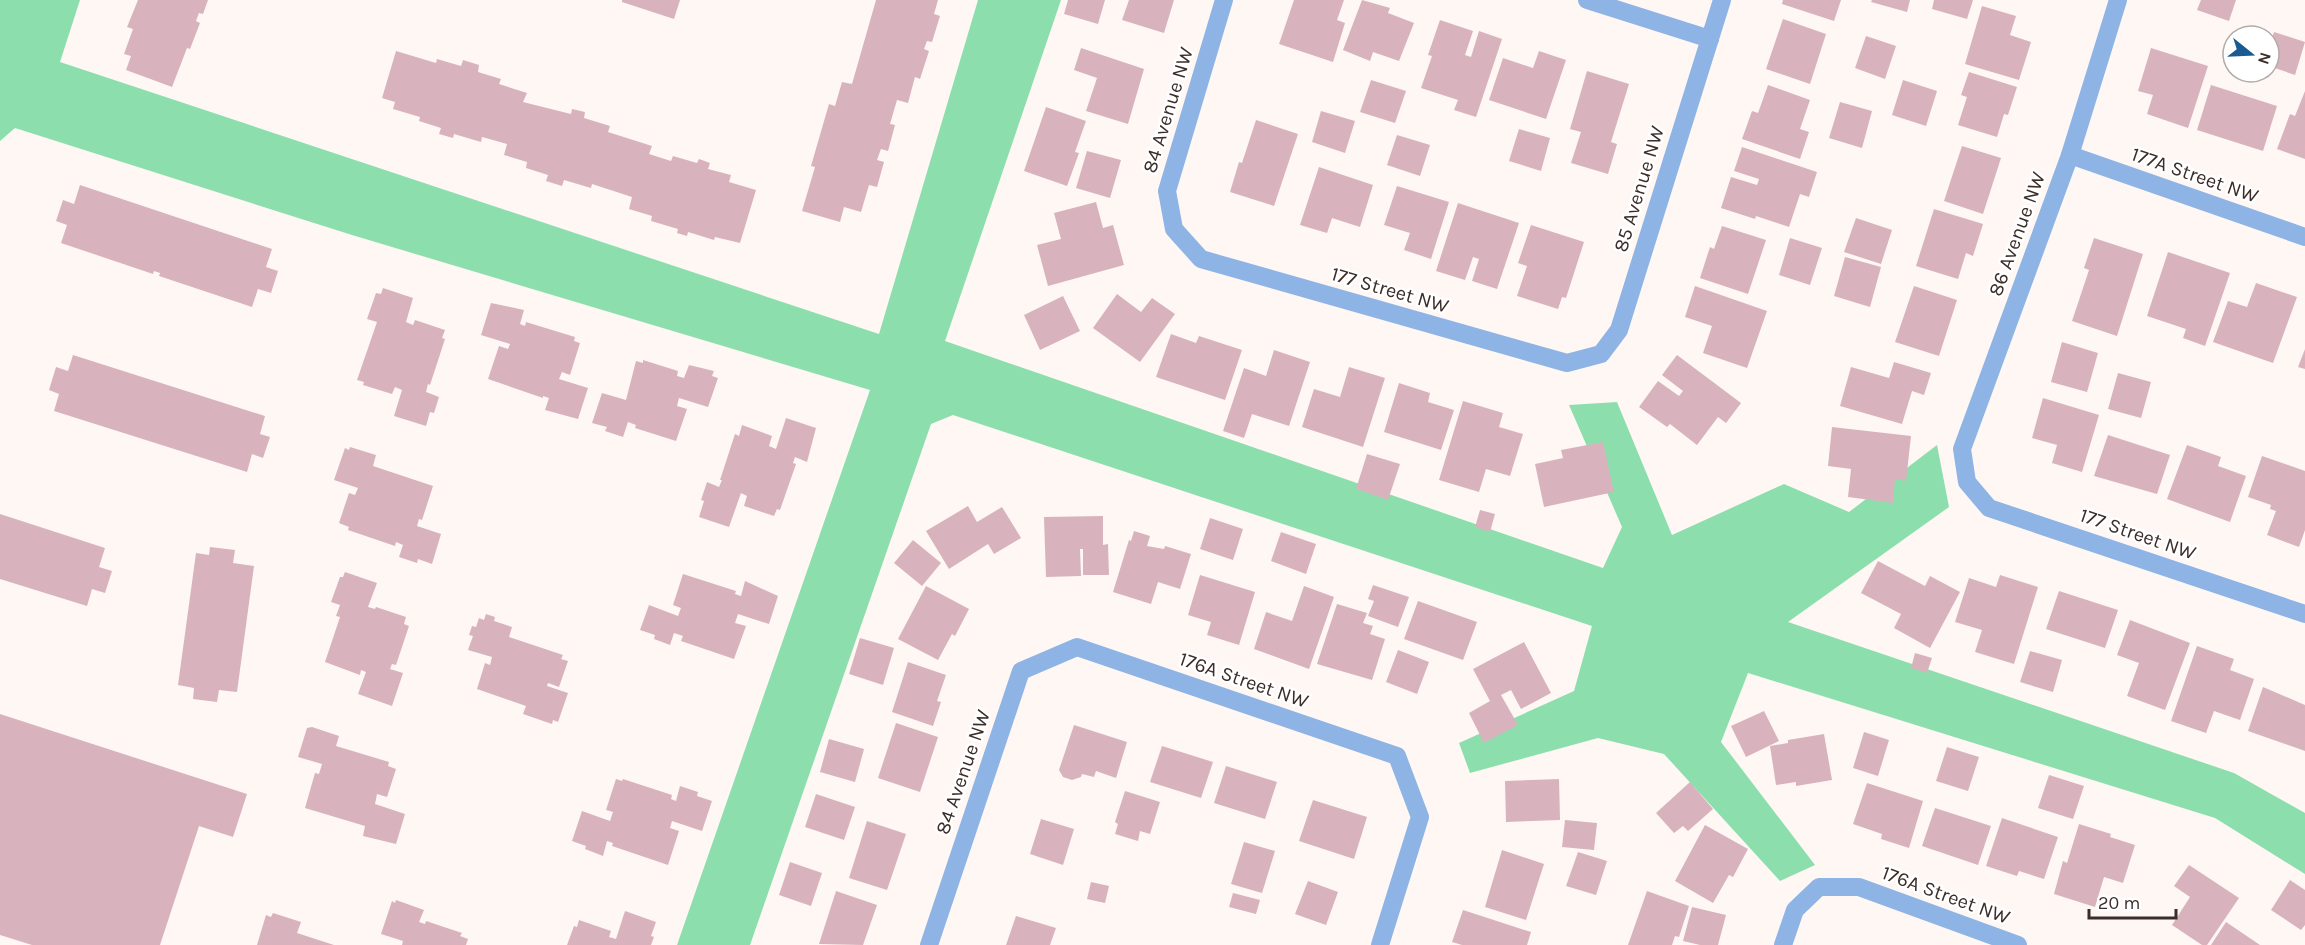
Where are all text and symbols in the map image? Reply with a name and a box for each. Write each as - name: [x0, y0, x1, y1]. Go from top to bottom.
- north arrow: [2221, 24, 2281, 84]
- street label: 84 Avenue NW: [1138, 44, 1198, 176]
- text: N: [2254, 50, 2276, 67]
- street label: 85 Avenue NW: [1609, 123, 1669, 255]
- street label: 177A Street NW: [2128, 143, 2262, 208]
- street label: 86 Avenue NW: [1984, 169, 2050, 299]
- street label: 177 Street NW: [1329, 262, 1452, 318]
- street label: 177 Street NW: [2077, 503, 2199, 565]
- street label: 176A Street NW: [1176, 647, 1312, 713]
- street label: 84 Avenue NW: [931, 707, 995, 837]
- street label: 176A Street NW: [1879, 861, 2013, 929]
- scale bar: [2089, 882, 2176, 920]
- text: 20 m: [2098, 892, 2140, 914]

